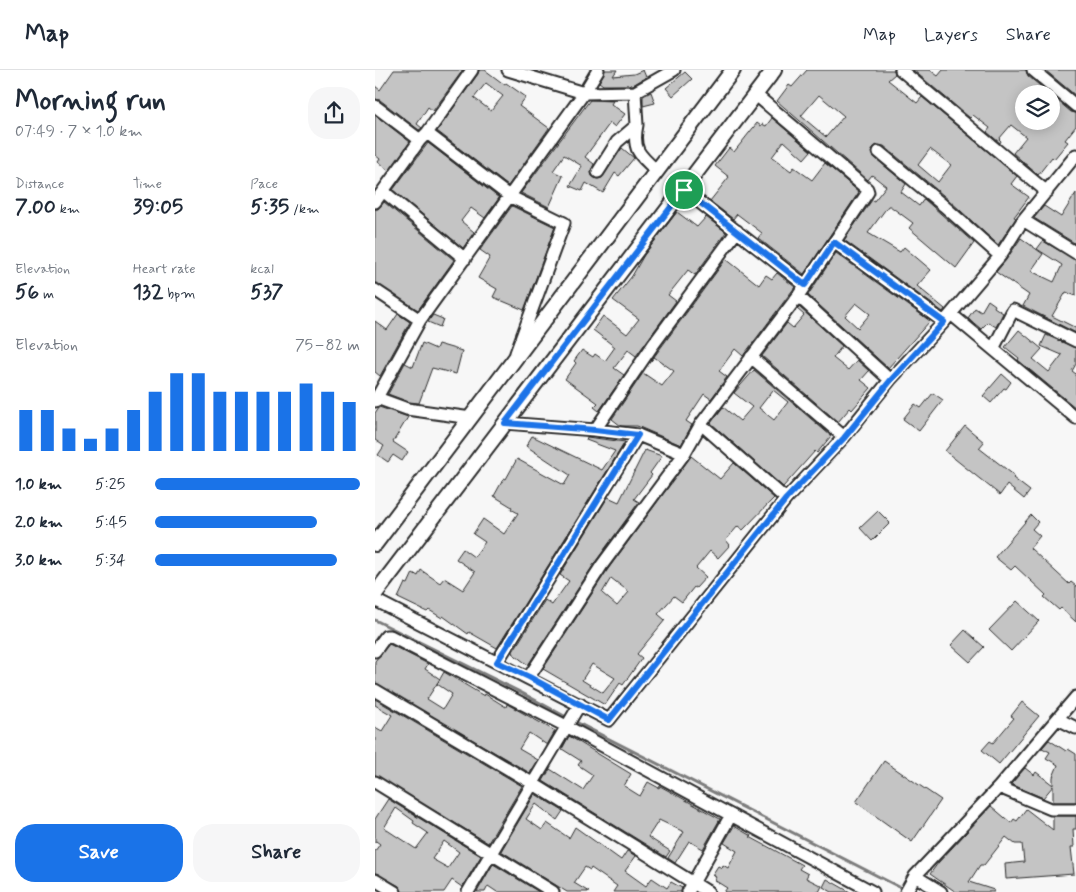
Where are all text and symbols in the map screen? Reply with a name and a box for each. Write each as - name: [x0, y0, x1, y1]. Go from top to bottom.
- text: Map: [25, 19, 69, 50]
- text: Map: [863, 23, 896, 47]
- text: Layers: [924, 23, 978, 47]
- text: Share: [1006, 23, 1051, 47]
- text: Morning run: [15, 83, 166, 120]
- map controls: [1015, 85, 1060, 130]
- button: layers: [1015, 85, 1060, 130]
- button: share: [308, 87, 360, 139]
- text: 07:49 · 7 × 1.0 km: [15, 121, 143, 142]
- pin: [663, 169, 705, 211]
- text: Distance: [15, 175, 64, 193]
- text: Time: [133, 175, 162, 193]
- text: Pace: [250, 175, 278, 193]
- icon: arrive: [670, 176, 698, 204]
- text: 7.00: [15, 193, 56, 221]
- text: 39:05: [133, 193, 183, 221]
- text: 5:35: [250, 193, 289, 221]
- text: km: [56, 200, 80, 218]
- text: /km: [289, 200, 320, 218]
- text: Elevation: [15, 260, 70, 278]
- text: Heart rate: [133, 260, 196, 278]
- text: kcal: [250, 260, 274, 278]
- text: 56: [15, 278, 39, 306]
- text: 132: [133, 278, 163, 306]
- text: 537: [250, 278, 284, 306]
- text: m: [39, 285, 54, 303]
- text: bpm: [163, 285, 195, 303]
- text: Elevation: [15, 335, 78, 356]
- text: 75–82 m: [295, 335, 360, 356]
- text: 1.0 km: [15, 474, 62, 495]
- text: 5:25: [95, 474, 125, 495]
- text: 2.0 km: [15, 512, 63, 533]
- text: 5:45: [95, 512, 127, 533]
- text: 3.0 km: [15, 550, 62, 571]
- text: 5:34: [95, 550, 126, 571]
- button: Save: [15, 824, 183, 882]
- button: Share: [193, 824, 360, 882]

